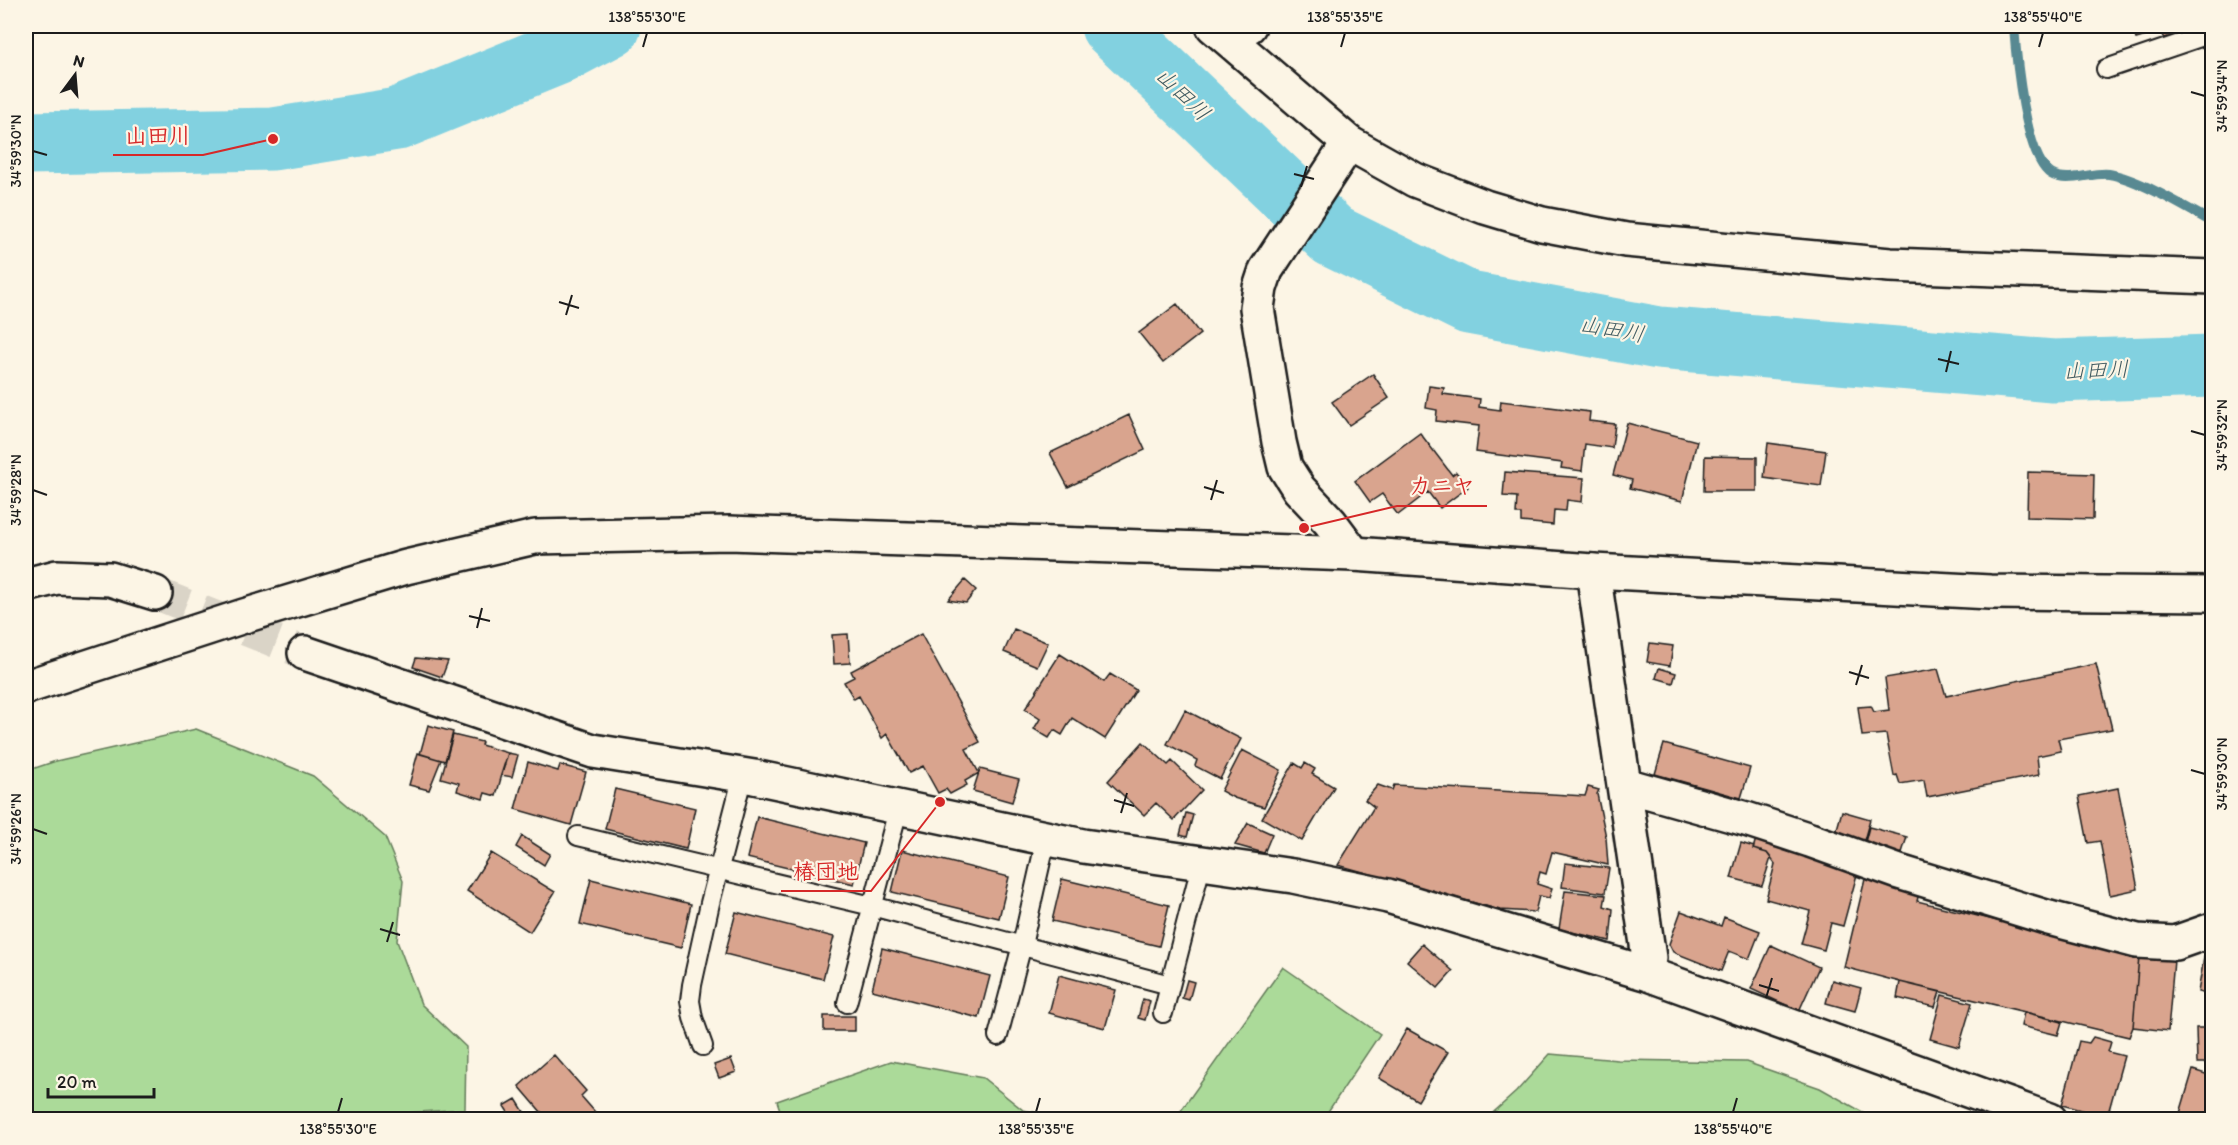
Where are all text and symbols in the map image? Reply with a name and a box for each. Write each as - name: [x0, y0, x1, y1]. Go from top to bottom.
- text: 138°55'30"E: [608, 8, 686, 26]
- text: 138°55'35"E: [1307, 8, 1383, 26]
- text: 138°55'40"E: [2004, 8, 2082, 26]
- north arrow: [45, 45, 105, 105]
- text: N: [71, 50, 87, 72]
- text: 34°59'34"N: [2213, 60, 2231, 132]
- water label: 山田川: [1150, 61, 1216, 127]
- text: 34°59'30"N: [7, 114, 25, 188]
- callout: 山田川: [113, 115, 203, 155]
- text: 山田川: [125, 122, 191, 149]
- water label: 山田川: [1577, 310, 1647, 348]
- water label: 山田川: [2063, 355, 2129, 385]
- text: 34°59'32"N: [2213, 399, 2231, 471]
- text: 34°59'28"N: [7, 454, 25, 526]
- callout: カニヤ: [1397, 466, 1487, 506]
- text: カニヤ: [1409, 472, 1475, 499]
- text: 34°59'30"N: [2213, 737, 2231, 811]
- text: 34°59'26"N: [7, 793, 25, 865]
- callout: 椿団地: [781, 851, 871, 891]
- text: 椿団地: [793, 858, 859, 885]
- scale bar: [48, 1061, 154, 1099]
- text: 20 m: [57, 1071, 97, 1093]
- text: 138°55'30"E: [299, 1120, 377, 1138]
- text: 138°55'35"E: [998, 1120, 1074, 1138]
- text: 138°55'40"E: [1694, 1120, 1772, 1138]

